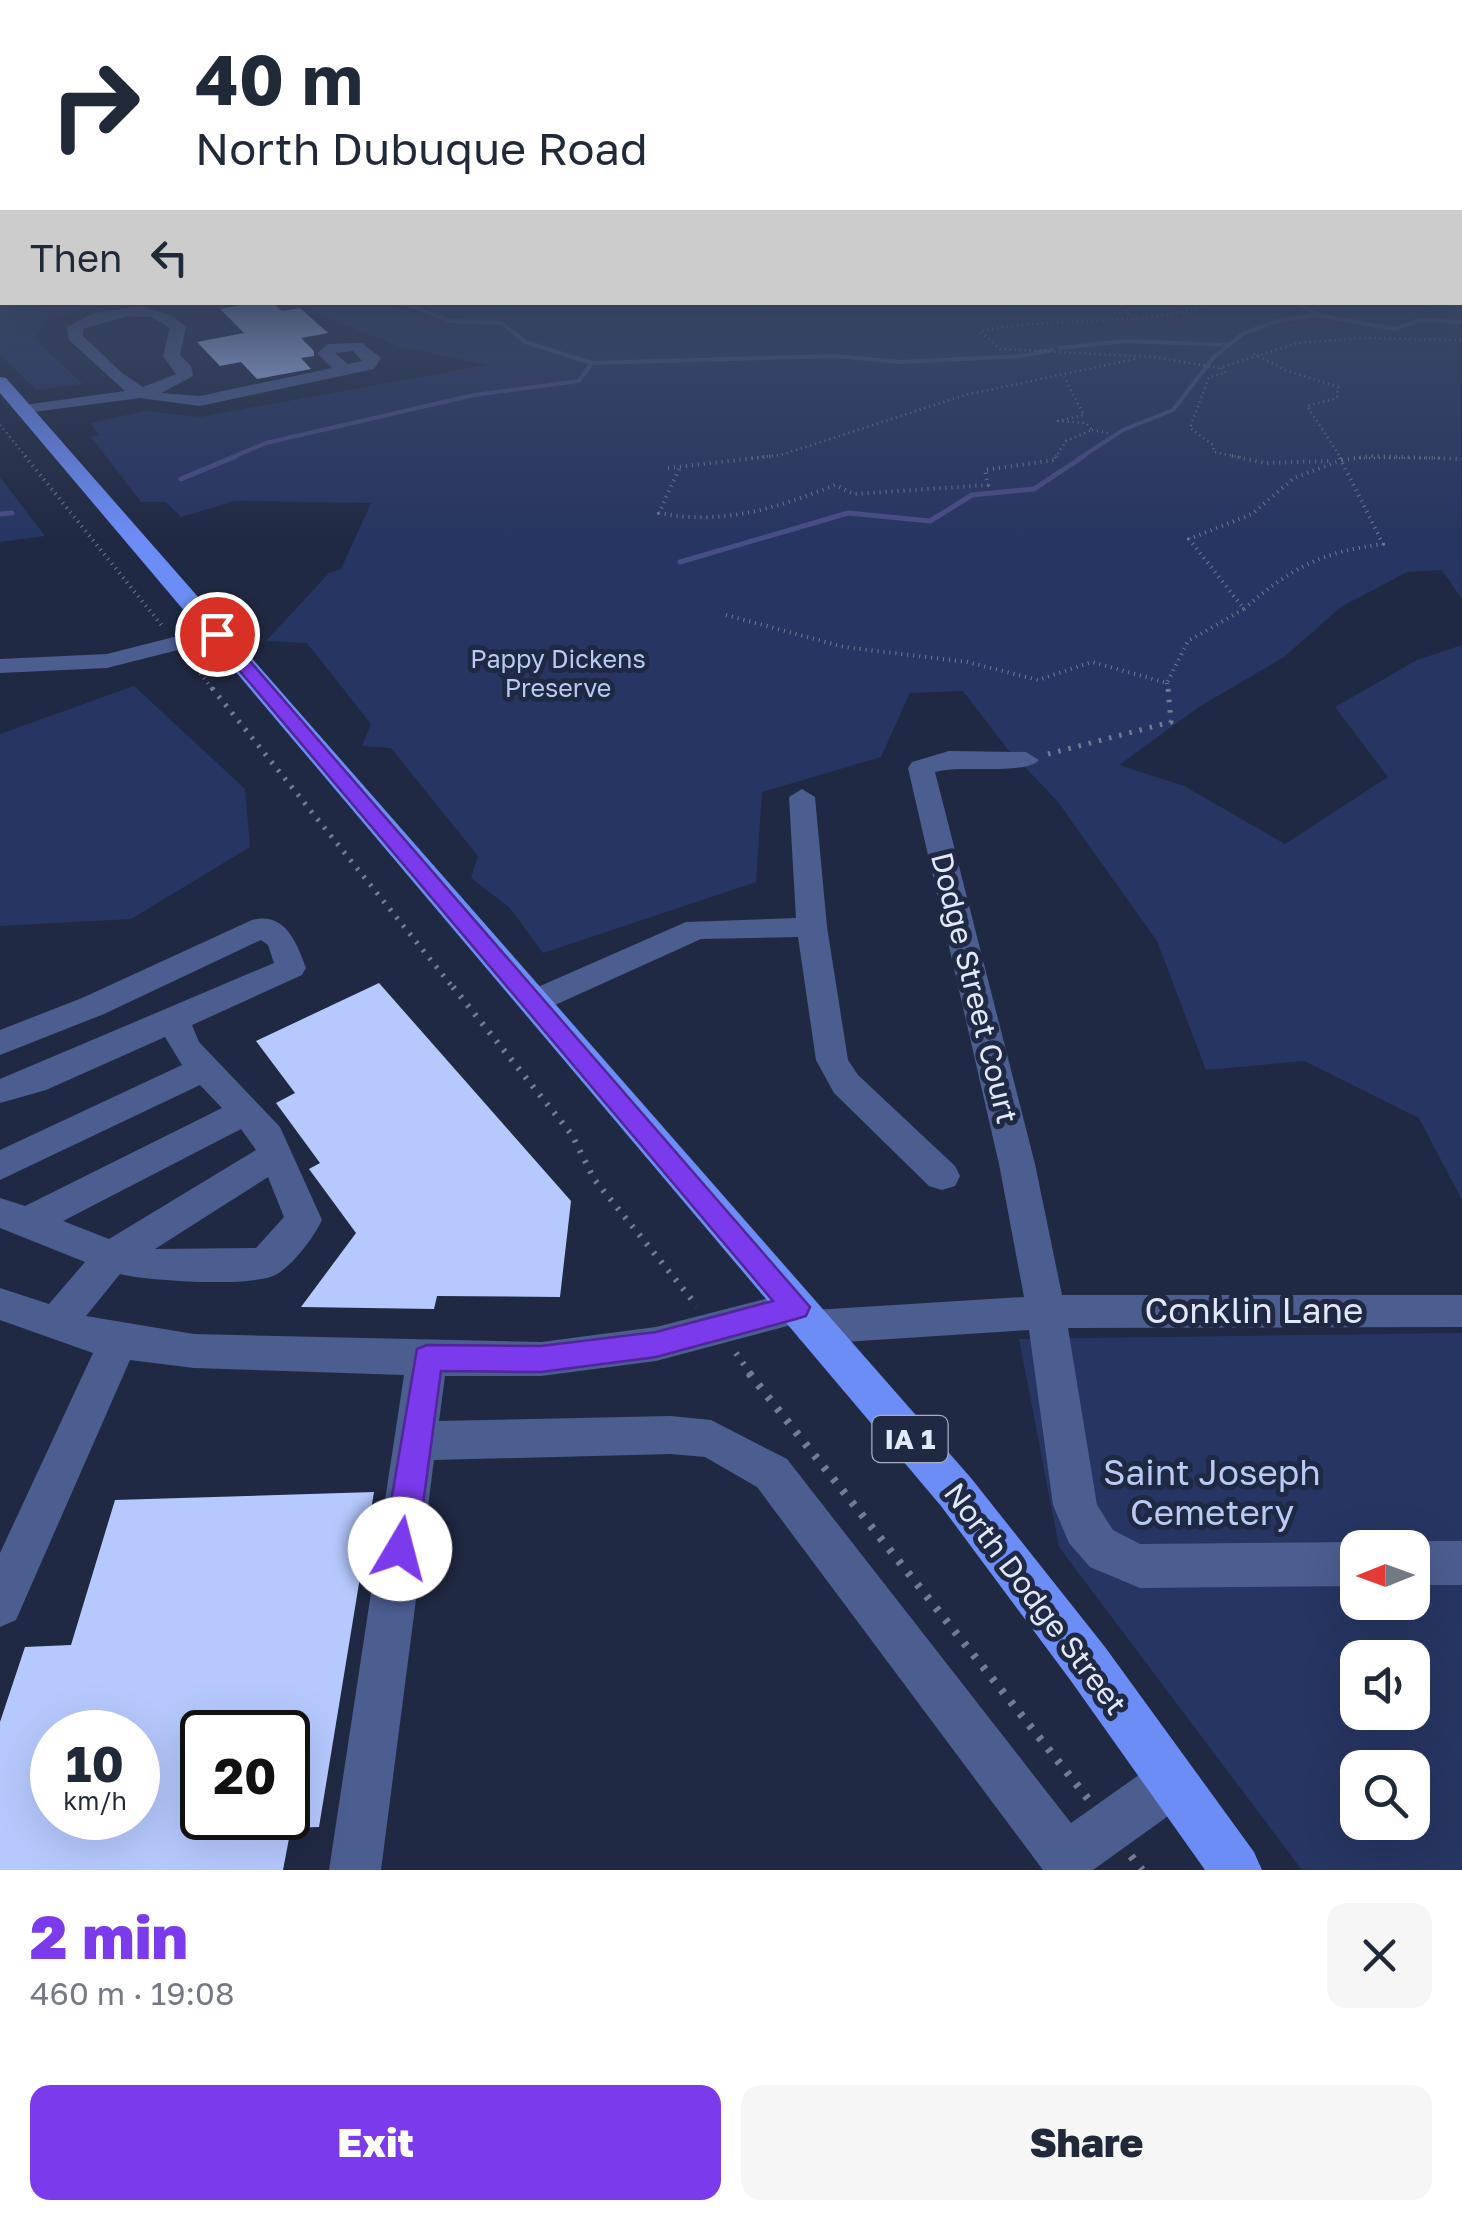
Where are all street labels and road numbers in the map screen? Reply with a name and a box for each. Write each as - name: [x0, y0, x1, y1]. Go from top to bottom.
- street label: Dodge Street Court: [924, 849, 1026, 1127]
- street label: Conklin Lane: [1145, 1289, 1363, 1331]
- road number: IA 1: [872, 1416, 948, 1462]
- street label: North Dodge Street: [937, 1475, 1135, 1721]

